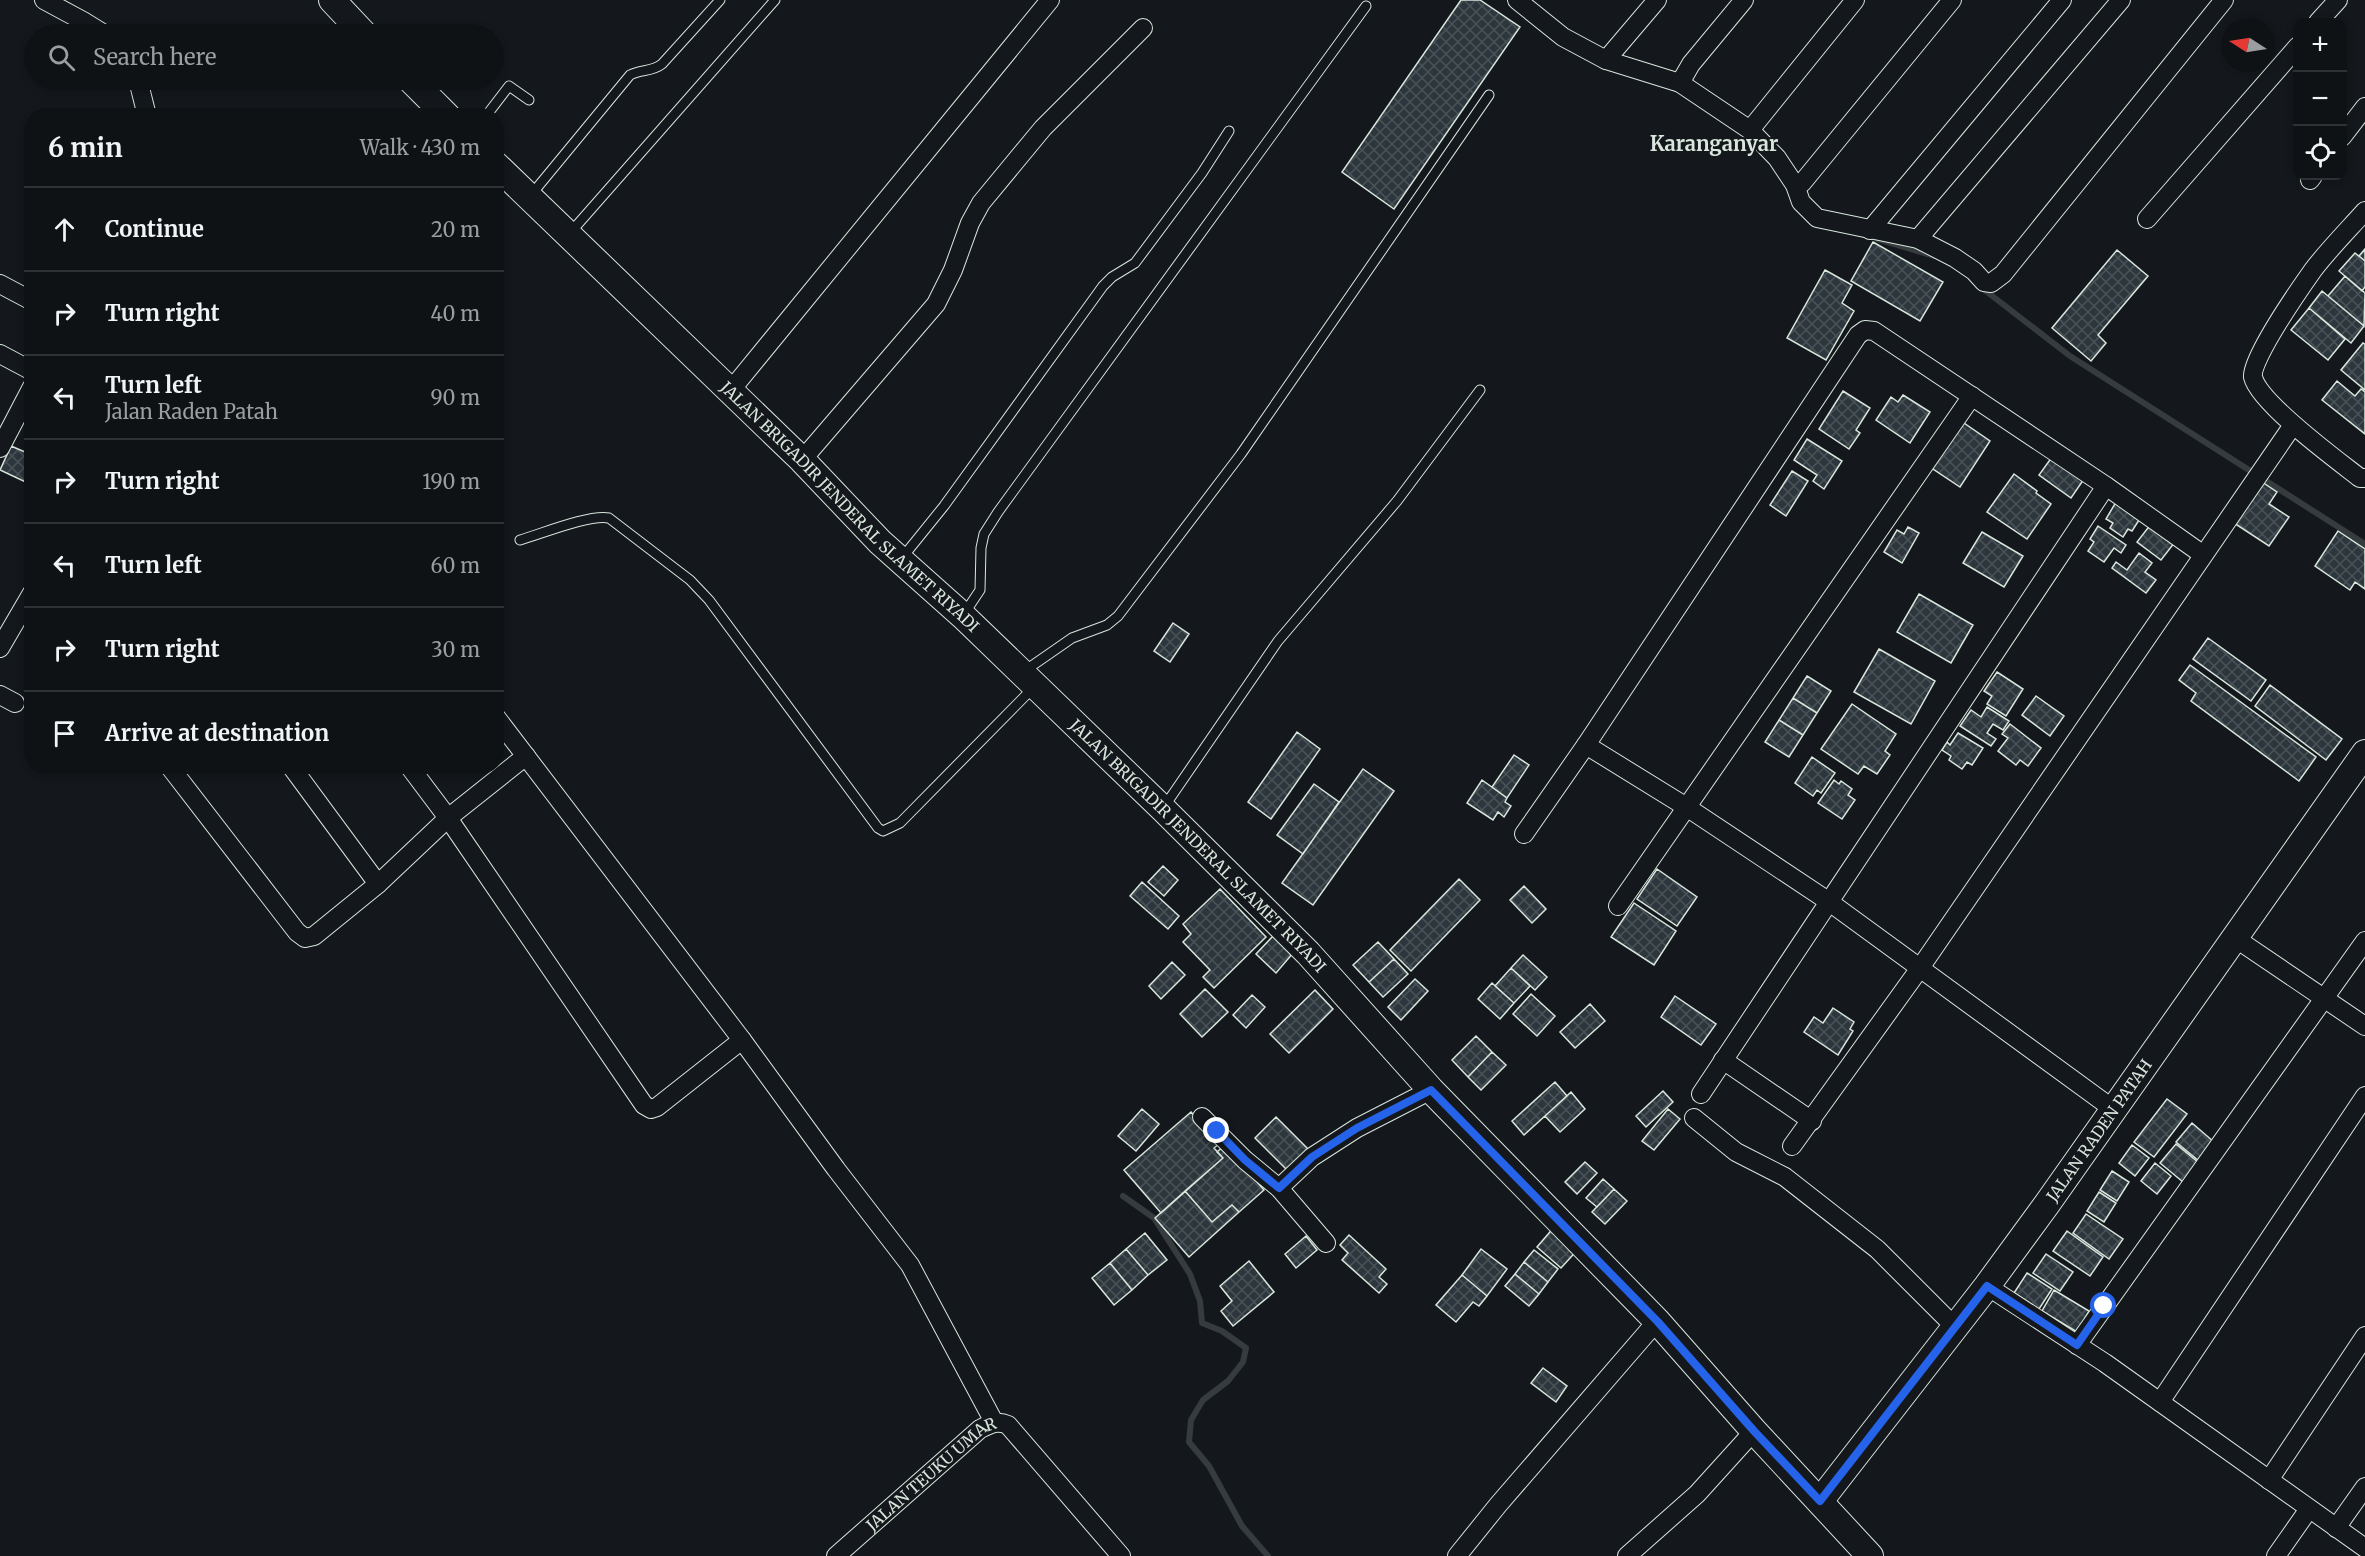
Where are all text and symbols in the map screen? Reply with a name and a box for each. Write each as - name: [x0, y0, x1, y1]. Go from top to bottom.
- north arrow: [2221, 18, 2275, 72]
- map controls: [2293, 18, 2347, 180]
- button: +: [2293, 18, 2347, 72]
- search box: [24, 24, 504, 90]
- icon: search: [45, 41, 78, 74]
- text: Search here: [93, 43, 216, 71]
- button: −: [2293, 72, 2347, 126]
- button: locate: [2293, 126, 2347, 180]
- text: 6 min: [48, 131, 123, 164]
- district label: Karanganyar: [1650, 131, 1778, 156]
- text: Walk · 430 m: [360, 135, 480, 160]
- icon: ahead: [48, 213, 81, 246]
- text: Continue: [105, 215, 204, 243]
- text: 20 m: [431, 217, 480, 242]
- icon: right: [48, 297, 81, 330]
- text: Turn right: [105, 299, 219, 327]
- text: 40 m: [430, 301, 480, 326]
- text: Turn left: [105, 371, 202, 399]
- street label: JALAN BRIGADIR JENDERAL SLAMET RIYADI: [716, 376, 983, 636]
- icon: left: [48, 381, 81, 414]
- text: 90 m: [430, 385, 480, 410]
- text: Jalan Raden Patah: [105, 399, 278, 424]
- icon: right: [48, 465, 81, 498]
- text: Turn right: [105, 467, 219, 495]
- text: 190 m: [422, 469, 480, 494]
- icon: left: [48, 549, 81, 582]
- text: Turn left: [105, 551, 202, 579]
- text: 60 m: [430, 553, 480, 578]
- icon: right: [48, 633, 81, 666]
- text: Turn right: [105, 635, 219, 663]
- text: 30 m: [431, 637, 480, 662]
- street label: JALAN BRIGADIR JENDERAL SLAMET RIYADI: [1065, 714, 1330, 976]
- icon: arrive: [48, 717, 81, 750]
- text: Arrive at destination: [105, 719, 329, 747]
- street label: JALAN RADEN PATAH: [2041, 1055, 2156, 1206]
- route end: [1203, 1117, 1229, 1143]
- route start: [2090, 1292, 2116, 1318]
- street label: JALAN TEUKU UMAR: [861, 1413, 1000, 1536]

